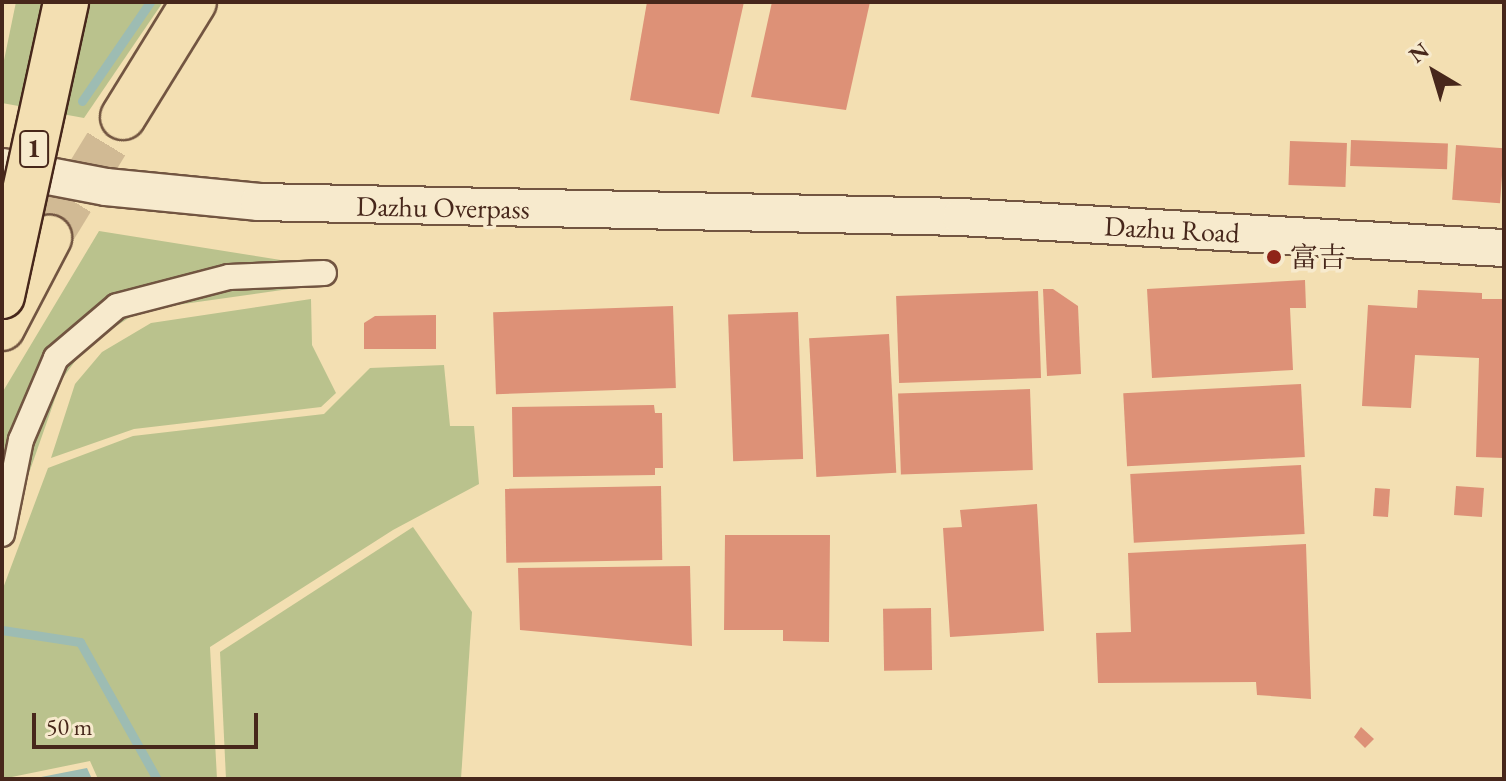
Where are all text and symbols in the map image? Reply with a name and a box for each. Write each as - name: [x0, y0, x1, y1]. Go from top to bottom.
- north arrow: [1394, 32, 1474, 112]
- text: N: [1403, 36, 1435, 70]
- road number: 1: [18, 127, 50, 171]
- street label: Dazhu Overpass: [356, 189, 530, 225]
- street label: Dazhu Road: [1103, 209, 1241, 249]
- place label: 富吉: [1290, 240, 1346, 274]
- marker: 富吉: [1265, 248, 1283, 266]
- scale bar: [36, 697, 262, 747]
- text: 50 m: [46, 711, 93, 742]

